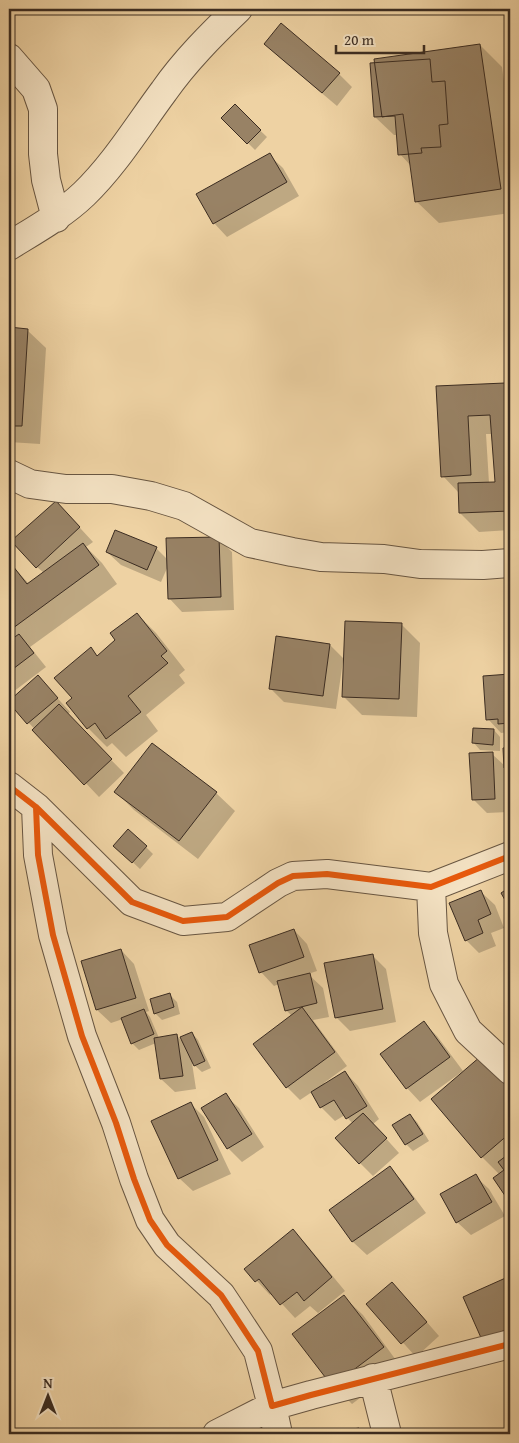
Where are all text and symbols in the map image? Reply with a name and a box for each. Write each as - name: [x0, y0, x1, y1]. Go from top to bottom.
- scale bar: [336, 22, 424, 54]
- text: 20 m: [344, 29, 375, 50]
- north arrow: [22, 1370, 72, 1420]
- text: N: [43, 1373, 53, 1393]

